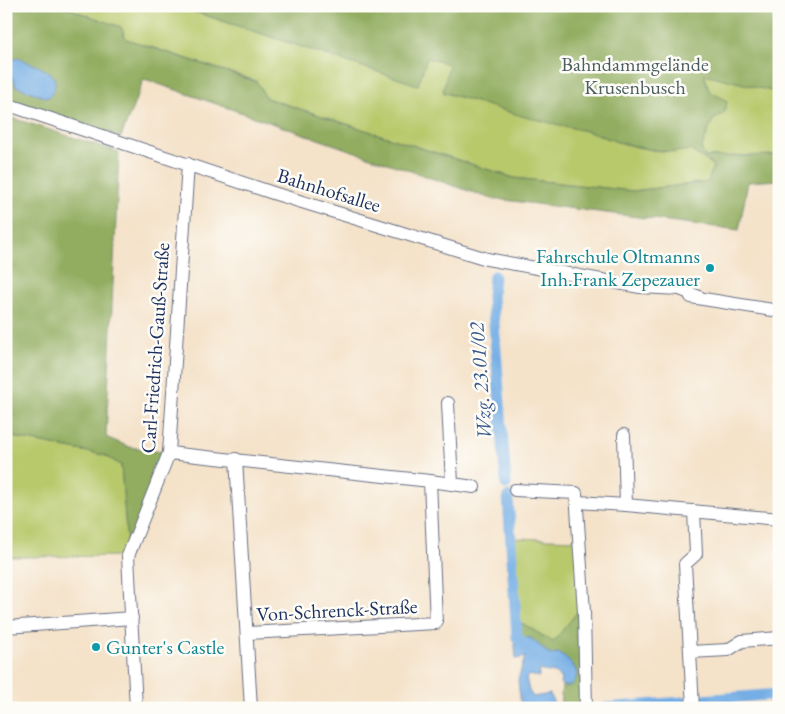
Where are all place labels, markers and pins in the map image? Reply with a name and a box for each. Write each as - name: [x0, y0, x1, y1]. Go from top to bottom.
- place label: Fahrschule Oltmanns Inh.Frank Zepezauer: [536, 243, 700, 292]
- marker: Fahrschule Oltmanns Inh.Frank Zepezauer: [704, 262, 716, 274]
- place label: Gunter's Castle: [106, 634, 225, 660]
- marker: Gunter's Castle: [90, 641, 102, 653]

